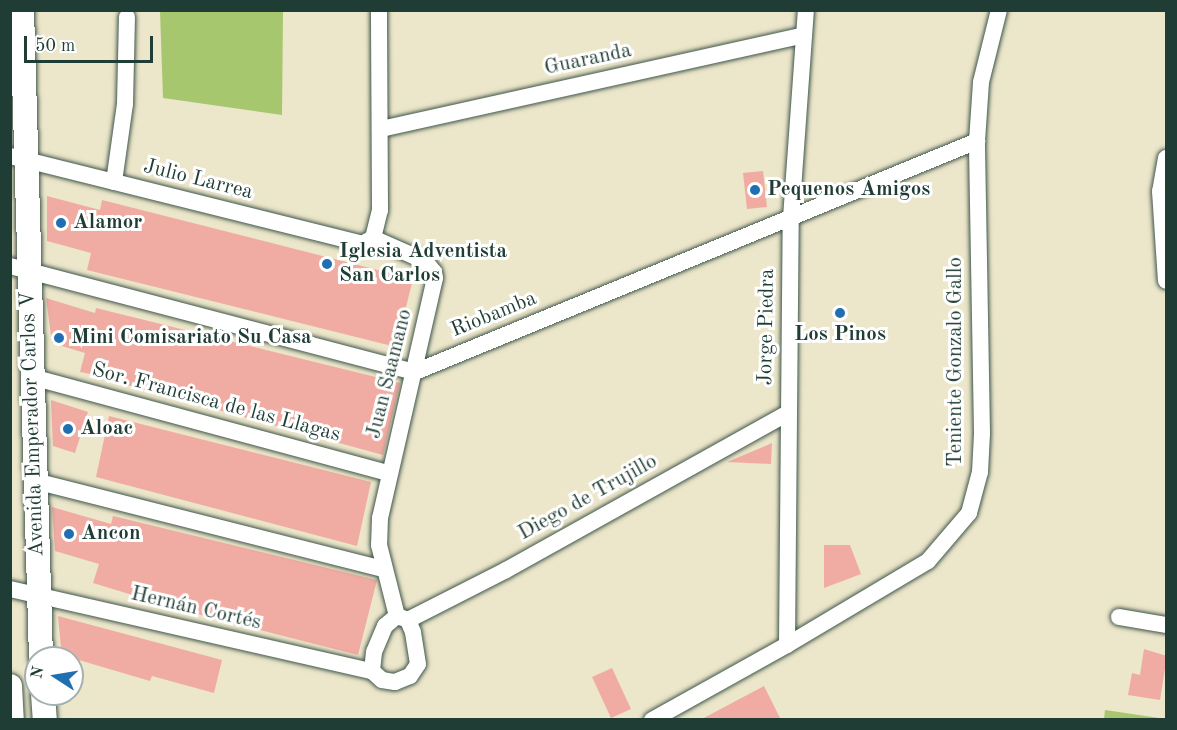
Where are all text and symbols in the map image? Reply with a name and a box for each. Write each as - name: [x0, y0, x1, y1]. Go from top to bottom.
- scale bar: [27, 24, 156, 62]
- text: 50 m: [35, 37, 75, 55]
- street label: Guaranda: [542, 38, 634, 82]
- street label: Julio Larrea: [141, 154, 255, 206]
- place label: Pequenos Amigos: [767, 177, 930, 203]
- marker: Pequenos Amigos: [748, 183, 762, 197]
- place label: Alamor: [73, 210, 142, 236]
- marker: Alamor: [54, 216, 68, 230]
- place label: Iglesia Adventista San Carlos: [339, 239, 507, 289]
- marker: Iglesia Adventista San Carlos: [320, 257, 334, 271]
- street label: Teniente Gonzalo Gallo: [943, 257, 969, 467]
- street label: Jorge Piedra: [753, 268, 781, 386]
- street label: Riobamba: [448, 286, 540, 344]
- street label: Avenida Emperador Carlos V: [16, 291, 50, 557]
- marker: Los Pinos: [833, 306, 847, 320]
- street label: Juan Saamano: [362, 307, 418, 441]
- place label: Los Pinos: [794, 322, 886, 348]
- place label: Mini Comisariato Su Casa: [71, 325, 312, 351]
- marker: Mini Comisariato Su Casa: [52, 331, 66, 345]
- street label: Sor. Francisca de las Llagas: [89, 358, 343, 448]
- place label: Aloac: [80, 416, 133, 442]
- marker: Aloac: [61, 422, 75, 436]
- street label: Diego de Trujillo: [514, 449, 662, 547]
- place label: Ancon: [81, 521, 141, 547]
- marker: Ancon: [62, 527, 76, 541]
- street label: Hernán Cortés: [128, 582, 264, 636]
- north arrow: [24, 646, 84, 706]
- text: N: [29, 665, 47, 680]

